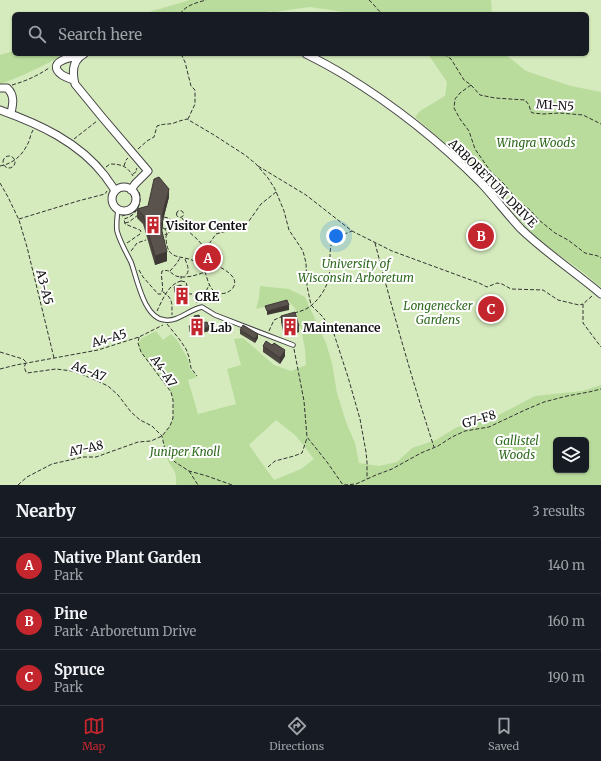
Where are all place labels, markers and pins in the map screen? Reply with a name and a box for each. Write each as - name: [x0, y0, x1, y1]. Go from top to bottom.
- building icon: Visitor Center: [143, 215, 163, 235]
- place label: Visitor Center: [165, 218, 248, 233]
- pin: B: [468, 221, 494, 251]
- pin: A: [195, 243, 221, 273]
- building icon: CRE: [172, 286, 192, 306]
- place label: CRE: [195, 289, 219, 304]
- pin: C: [478, 294, 504, 324]
- building icon: Lab: [187, 317, 207, 337]
- building icon: Maintenance: [280, 317, 300, 337]
- place label: Lab: [210, 320, 232, 335]
- place label: Maintenance: [303, 320, 381, 335]

